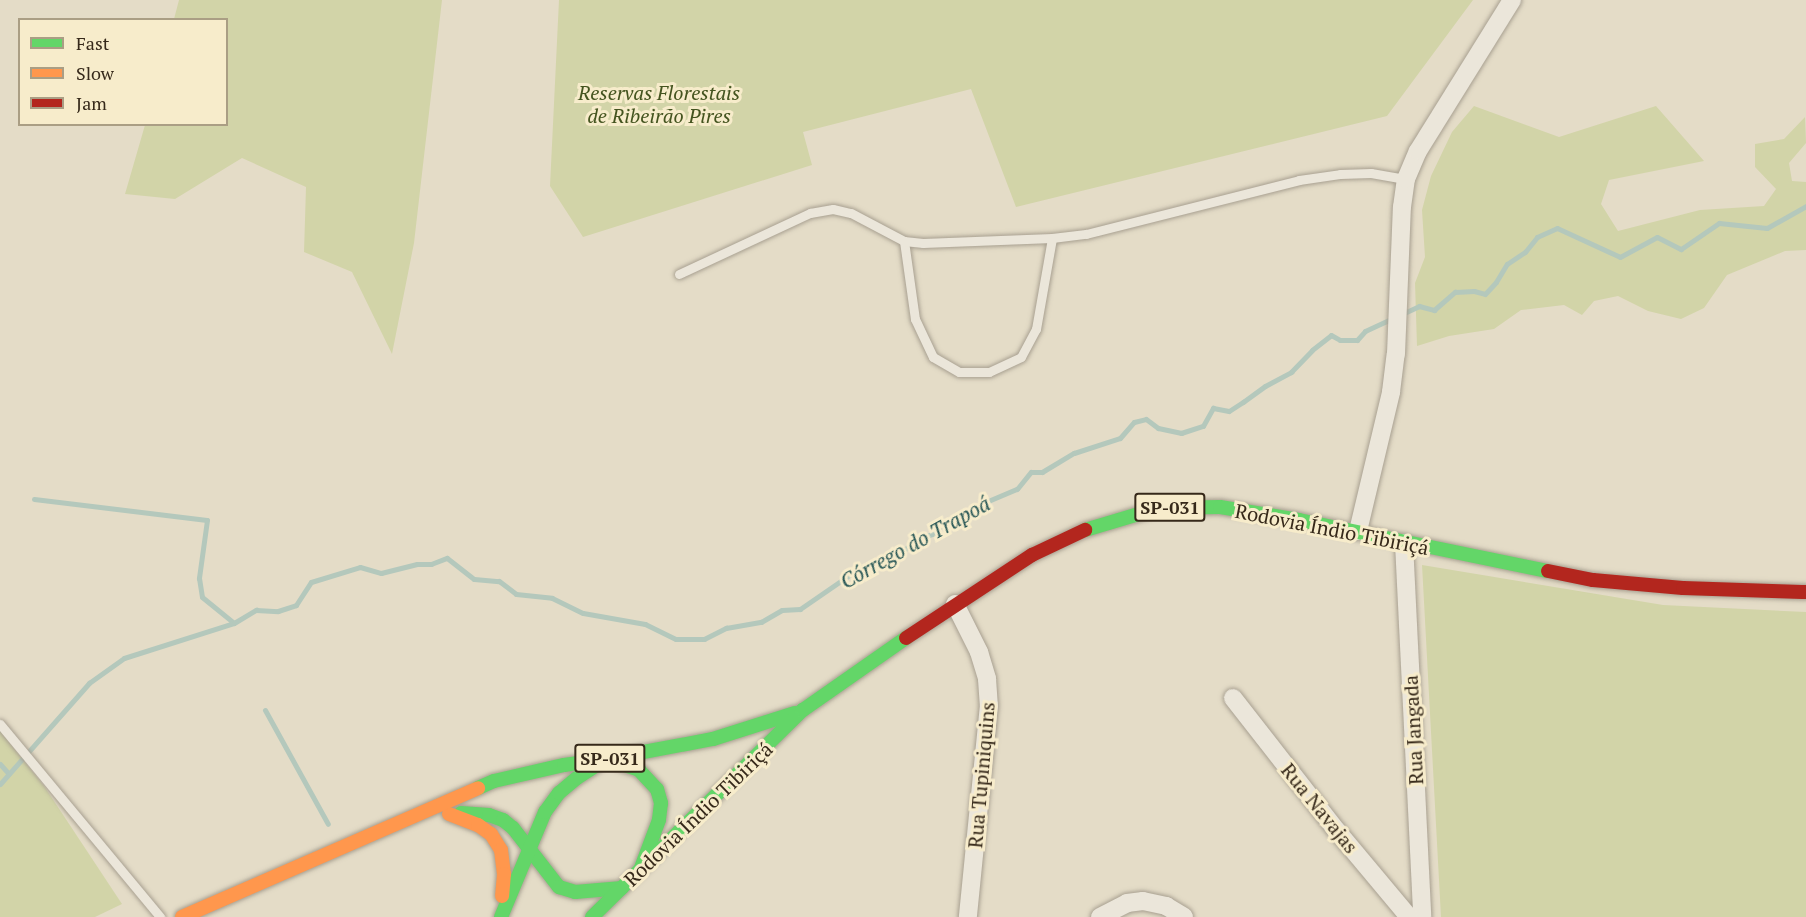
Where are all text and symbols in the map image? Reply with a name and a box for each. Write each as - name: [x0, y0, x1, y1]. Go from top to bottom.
- legend: [18, 18, 228, 126]
- text: Fast: [76, 31, 109, 55]
- text: Slow: [76, 61, 114, 85]
- park label: Reservas Florestais de Ribeirão Pires: [578, 80, 740, 127]
- text: Jam: [76, 91, 107, 115]
- water label: Córrego do Trapoá: [836, 490, 994, 594]
- road number: SP-031: [1134, 492, 1206, 522]
- street label: Rodovia Índio Tibiriçá: [1233, 498, 1431, 560]
- street label: Rua Jangada: [1398, 675, 1428, 785]
- street label: Rua Tupiniquins: [963, 701, 999, 849]
- street label: Rodovia Índio Tibiriçá: [619, 737, 777, 891]
- road number: SP-031: [574, 743, 646, 773]
- street label: Rua Navajas: [1276, 758, 1364, 858]

